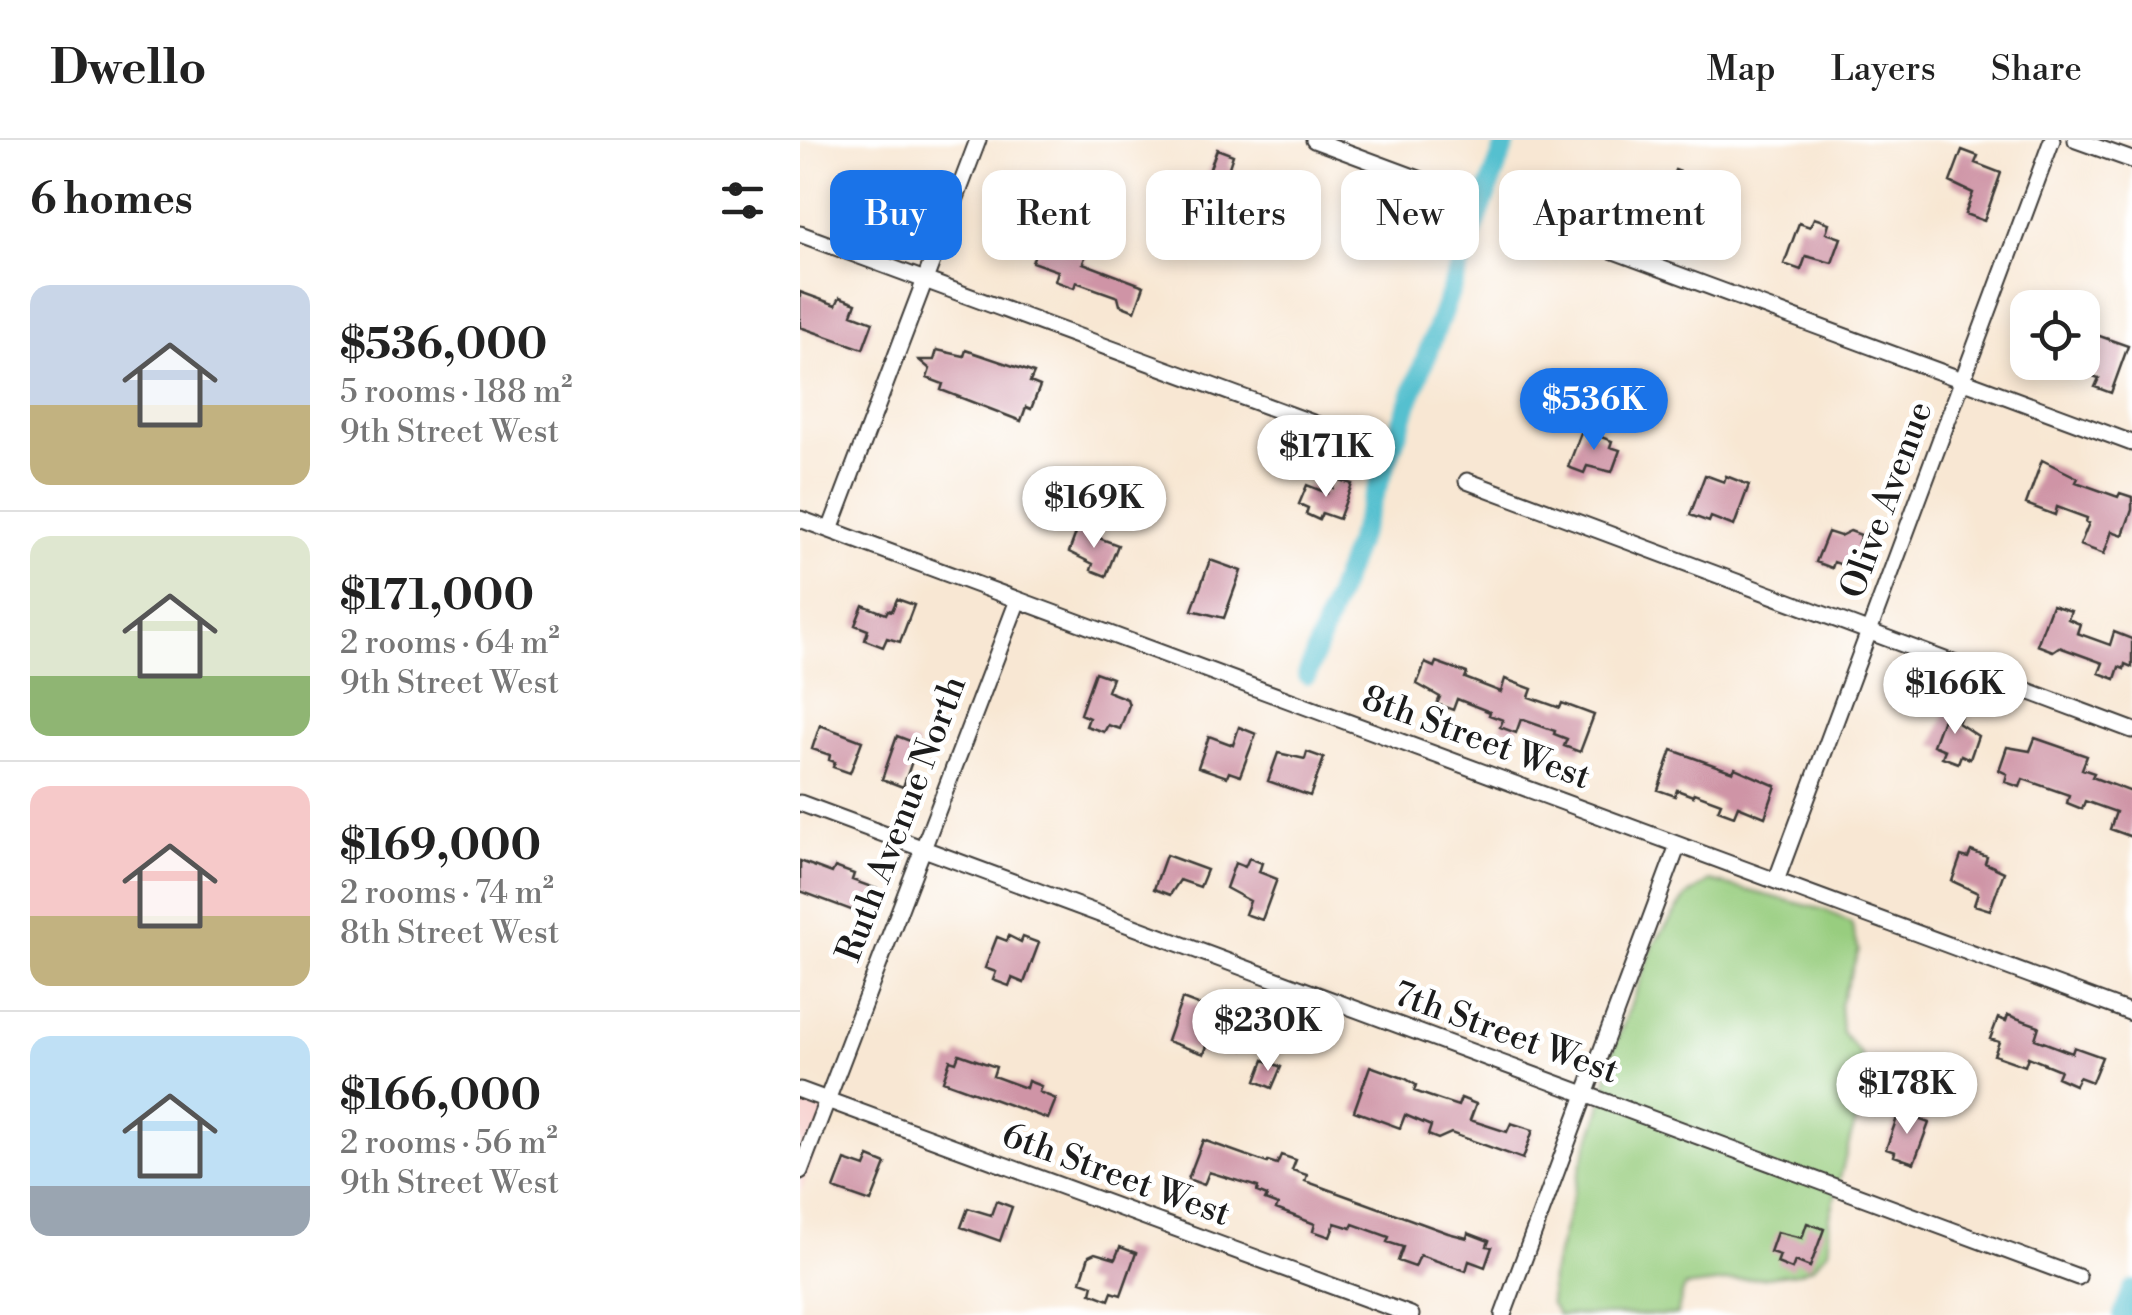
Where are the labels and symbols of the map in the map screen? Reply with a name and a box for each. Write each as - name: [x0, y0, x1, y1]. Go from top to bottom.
- pin: $536K: [1524, 368, 1664, 453]
- street label: Olive Avenue: [1831, 396, 1943, 604]
- pin: $171K: [1256, 415, 1396, 500]
- pin: $169K: [1024, 466, 1164, 551]
- pin: $166K: [1885, 652, 2025, 737]
- street label: Ruth Avenue North: [828, 670, 976, 968]
- street label: 8th Street West: [1356, 677, 1596, 799]
- street label: 7th Street West: [1388, 972, 1624, 1094]
- pin: $230K: [1198, 989, 1338, 1074]
- pin: $178K: [1837, 1052, 1977, 1137]
- street label: 6th Street West: [996, 1114, 1236, 1236]

